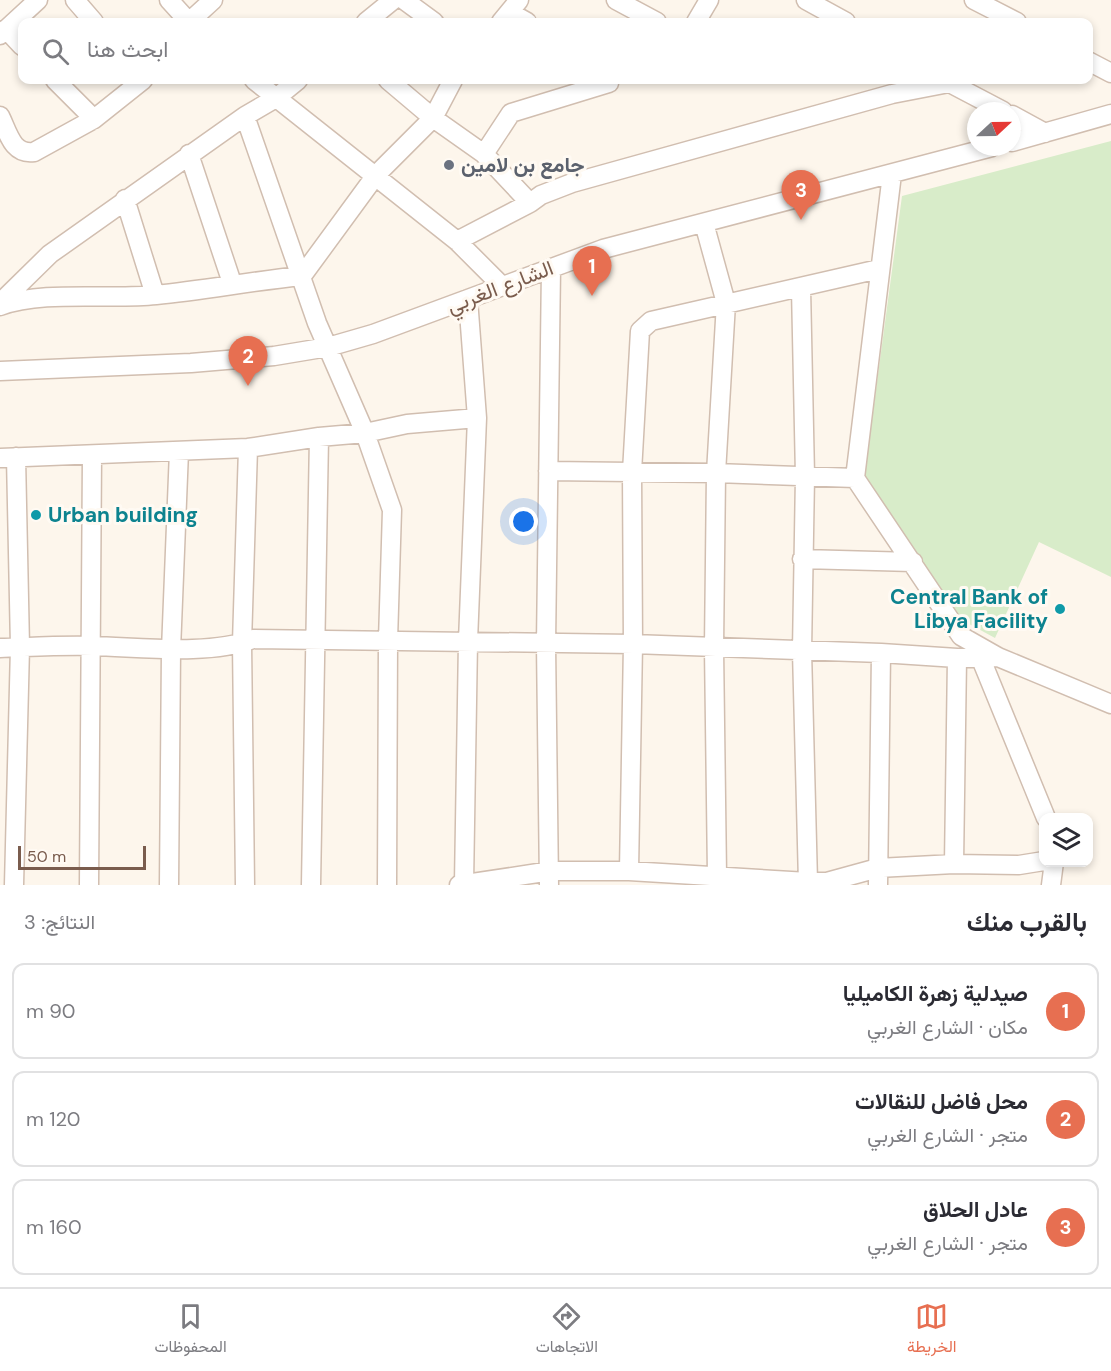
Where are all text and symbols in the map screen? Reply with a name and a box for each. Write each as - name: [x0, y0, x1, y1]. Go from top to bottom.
- search box: [18, 18, 1093, 84]
- icon: search: [39, 35, 72, 68]
- text: ابحث هنا: [87, 35, 168, 64]
- north arrow: [967, 102, 1021, 156]
- place label: جامع بن لامين: [461, 151, 584, 179]
- marker: جامع بن لامين: [442, 158, 456, 172]
- pin: 3: [782, 170, 820, 220]
- pin: 1: [572, 246, 612, 296]
- street label: الشارع الغربي: [443, 254, 558, 323]
- pin: 2: [228, 336, 268, 386]
- place label: Urban building: [48, 501, 198, 529]
- your location: [509, 507, 538, 536]
- marker: Urban building: [29, 508, 43, 522]
- place label: Central Bank of Libya Facility: [890, 583, 1048, 635]
- marker: Central Bank of Libya Facility: [1053, 602, 1067, 616]
- map controls: [1039, 813, 1093, 867]
- button: layers: [1039, 813, 1093, 867]
- scale bar: [18, 843, 146, 870]
- text: 50 m: [27, 846, 66, 867]
- text: بالقرب منك: [967, 905, 1087, 939]
- text: النتائج: 3: [24, 909, 95, 935]
- text: صيدلية زهرة الكاميليا: [843, 979, 1028, 1008]
- text: 90 m: [26, 998, 75, 1024]
- text: 1: [1062, 998, 1069, 1024]
- text: مكان · الشارع الغربي: [867, 1014, 1028, 1040]
- text: محل فاضل للنقالات: [855, 1087, 1028, 1116]
- text: 120 m: [26, 1106, 80, 1132]
- text: 2: [1060, 1106, 1071, 1132]
- text: متجر · الشارع الغربي: [867, 1122, 1028, 1148]
- text: عادل الحلاق: [923, 1195, 1028, 1224]
- text: 160 m: [26, 1214, 82, 1240]
- text: 3: [1059, 1214, 1072, 1240]
- text: متجر · الشارع الغربي: [867, 1230, 1028, 1256]
- tab: المحفوظات: [155, 1300, 227, 1361]
- tab: الاتجاهات: [536, 1300, 598, 1361]
- tab: الخريطة: [907, 1300, 956, 1361]

